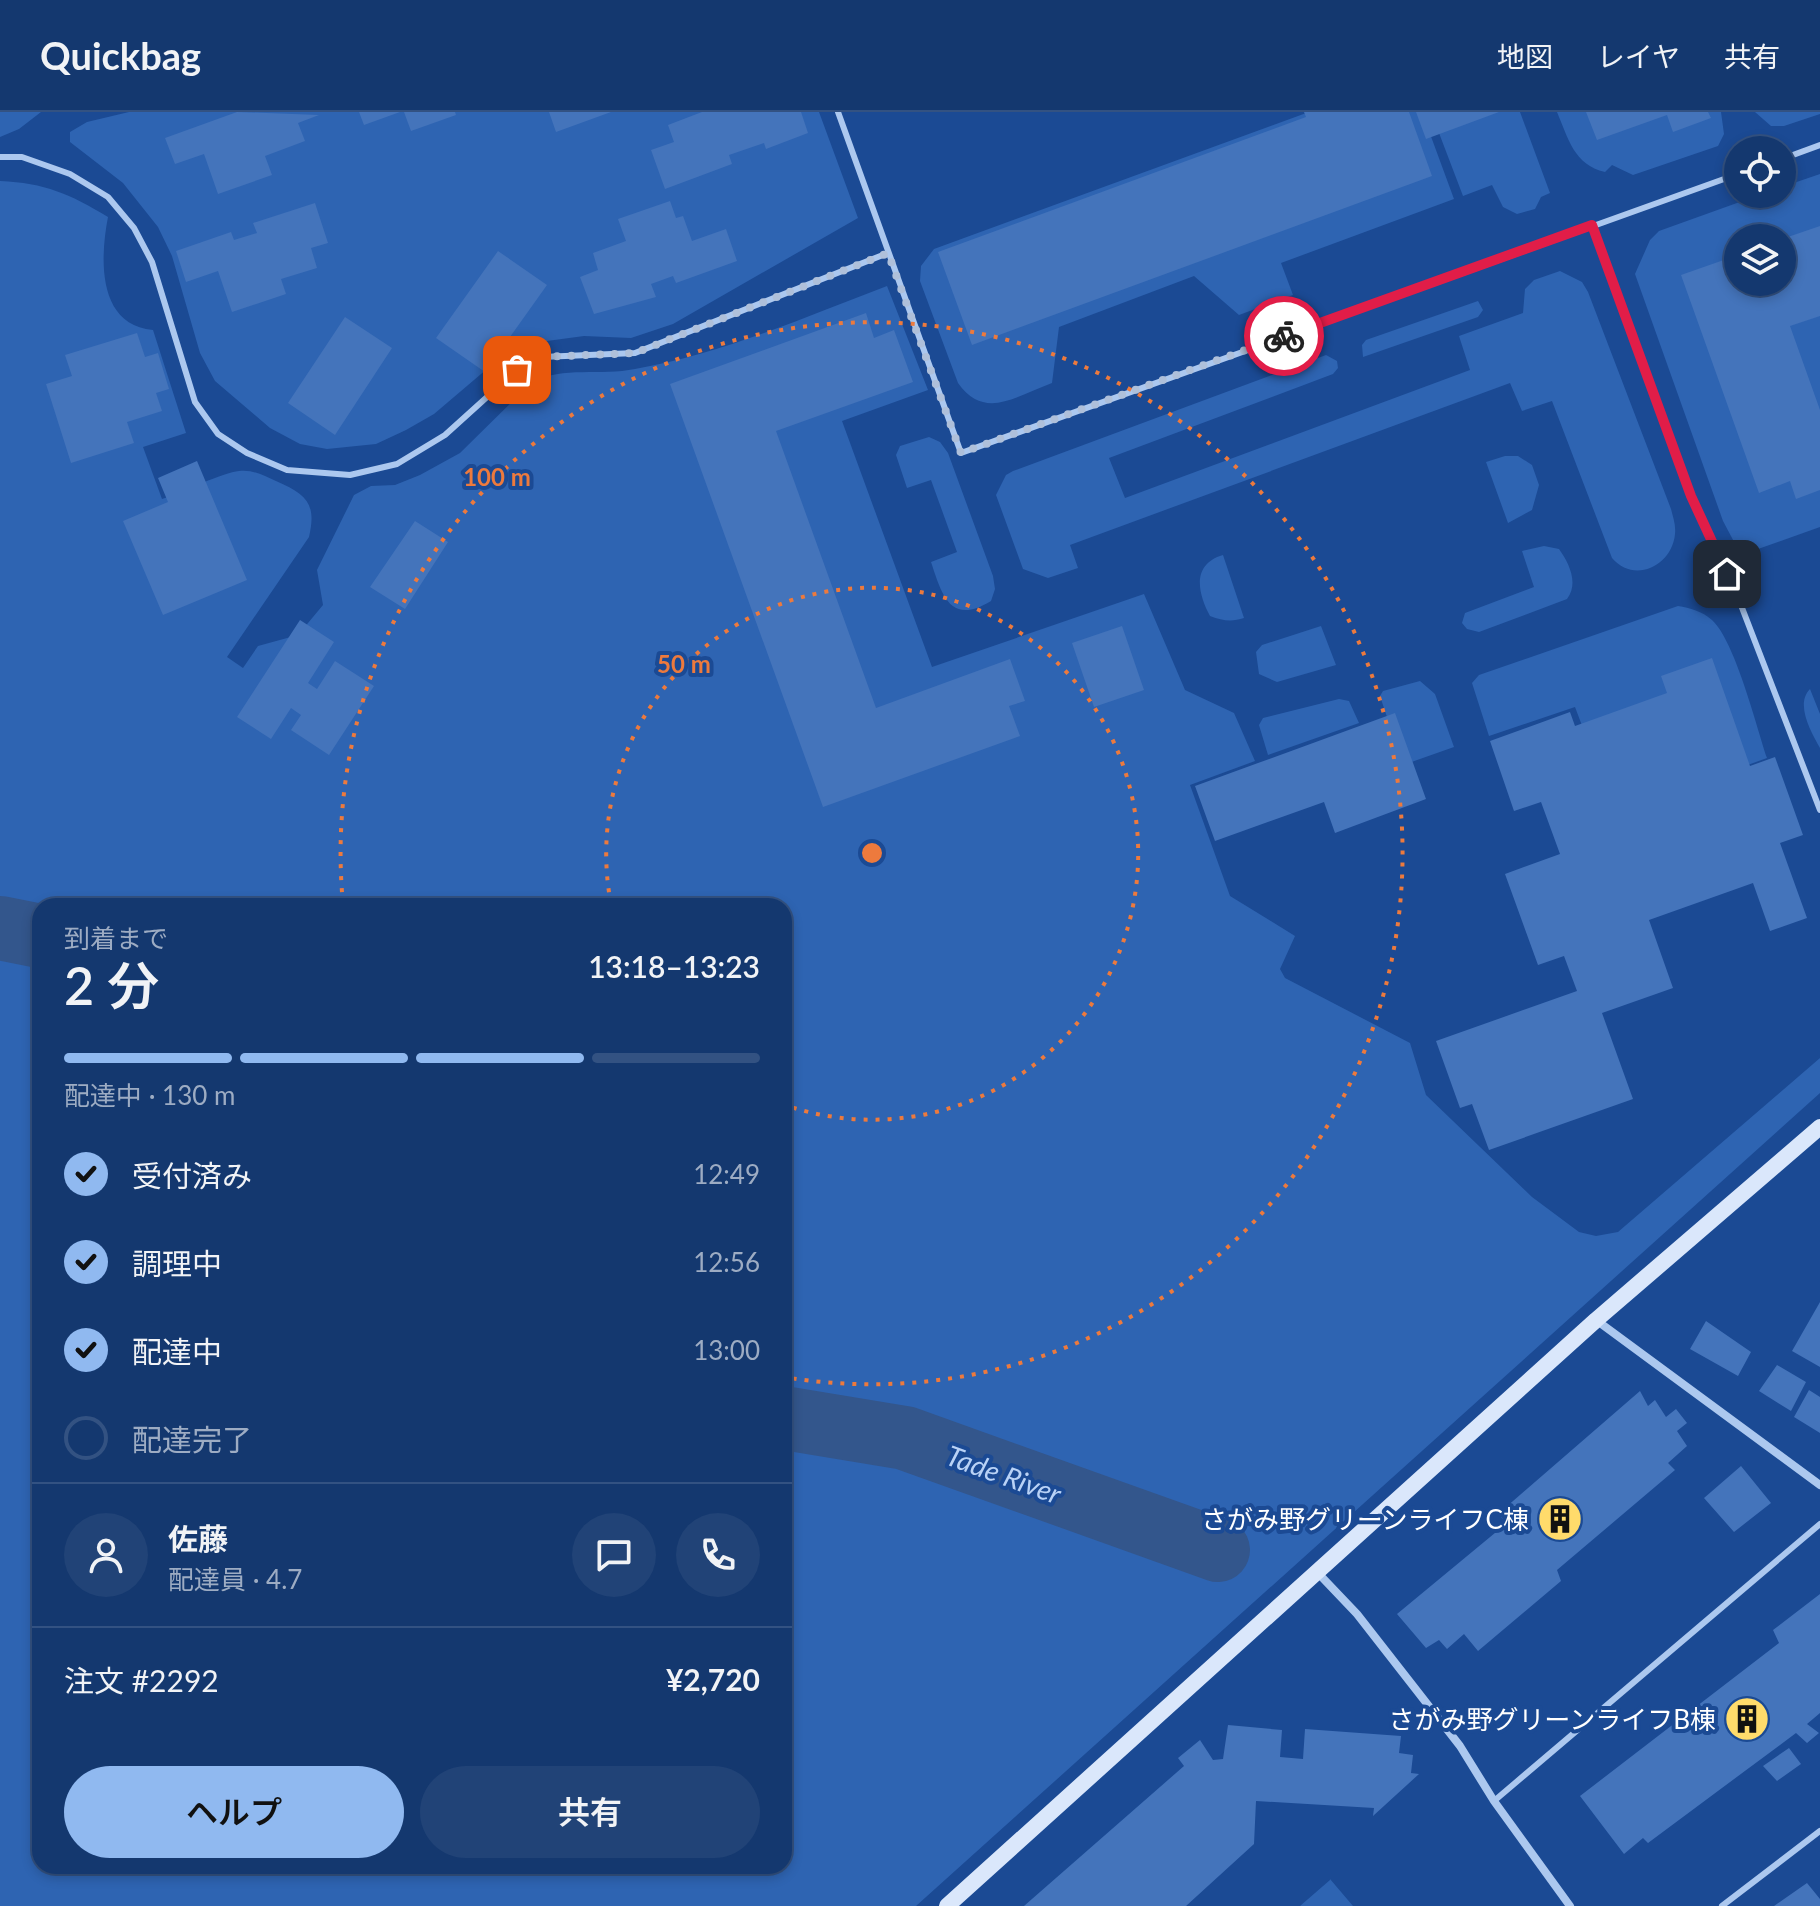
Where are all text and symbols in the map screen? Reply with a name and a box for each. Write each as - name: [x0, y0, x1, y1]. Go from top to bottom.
- text: Quickbag: [40, 32, 201, 78]
- text: 地図: [1497, 39, 1553, 73]
- text: レイヤ: [1597, 39, 1680, 73]
- text: 共有: [1724, 39, 1780, 73]
- map controls: [1724, 136, 1796, 296]
- button: locate: [1724, 136, 1796, 208]
- button: layers: [1724, 224, 1796, 296]
- courier: [1244, 296, 1324, 376]
- icon: bike: [1262, 314, 1306, 358]
- pin: [483, 336, 551, 404]
- icon: bag: [495, 348, 539, 392]
- text: 100 m: [463, 462, 531, 491]
- pin: [1693, 540, 1761, 608]
- icon: home: [1705, 552, 1749, 596]
- text: 50 m: [657, 649, 711, 678]
- centre of rings: [858, 839, 886, 867]
- text: 到着まで: [64, 922, 168, 954]
- text: 13:18–13:23: [588, 948, 760, 984]
- text: 2 分: [64, 954, 159, 1016]
- text: 配達中 · 130 m: [64, 1079, 235, 1111]
- icon: check: [64, 1152, 108, 1196]
- text: 受付済み: [132, 1157, 252, 1193]
- text: 12:49: [693, 1158, 760, 1190]
- icon: check: [64, 1240, 108, 1284]
- text: 調理中: [132, 1245, 222, 1281]
- text: 12:56: [693, 1246, 760, 1278]
- icon: check: [64, 1328, 108, 1372]
- text: 配達中: [132, 1333, 222, 1369]
- text: 13:00: [693, 1334, 760, 1366]
- text: 配達完了: [132, 1421, 252, 1457]
- water label: Tade River: [942, 1438, 1067, 1511]
- building icon: さがみ野グリーンライフC棟: [1536, 1495, 1584, 1543]
- place label: さがみ野グリーンライフC棟: [1201, 1503, 1529, 1535]
- button: person: [64, 1513, 148, 1597]
- button: chat: [572, 1513, 656, 1597]
- button: phone: [676, 1513, 760, 1597]
- text: 佐藤: [168, 1520, 228, 1556]
- text: 配達員 · 4.7: [168, 1563, 302, 1595]
- text: ¥2,720: [666, 1661, 760, 1697]
- text: 注文 #2292: [64, 1662, 219, 1698]
- building icon: さがみ野グリーンライフB棟: [1723, 1695, 1771, 1743]
- place label: さがみ野グリーンライフB棟: [1388, 1703, 1716, 1735]
- button: ヘルプ: [64, 1766, 404, 1858]
- button: 共有: [420, 1766, 760, 1858]

